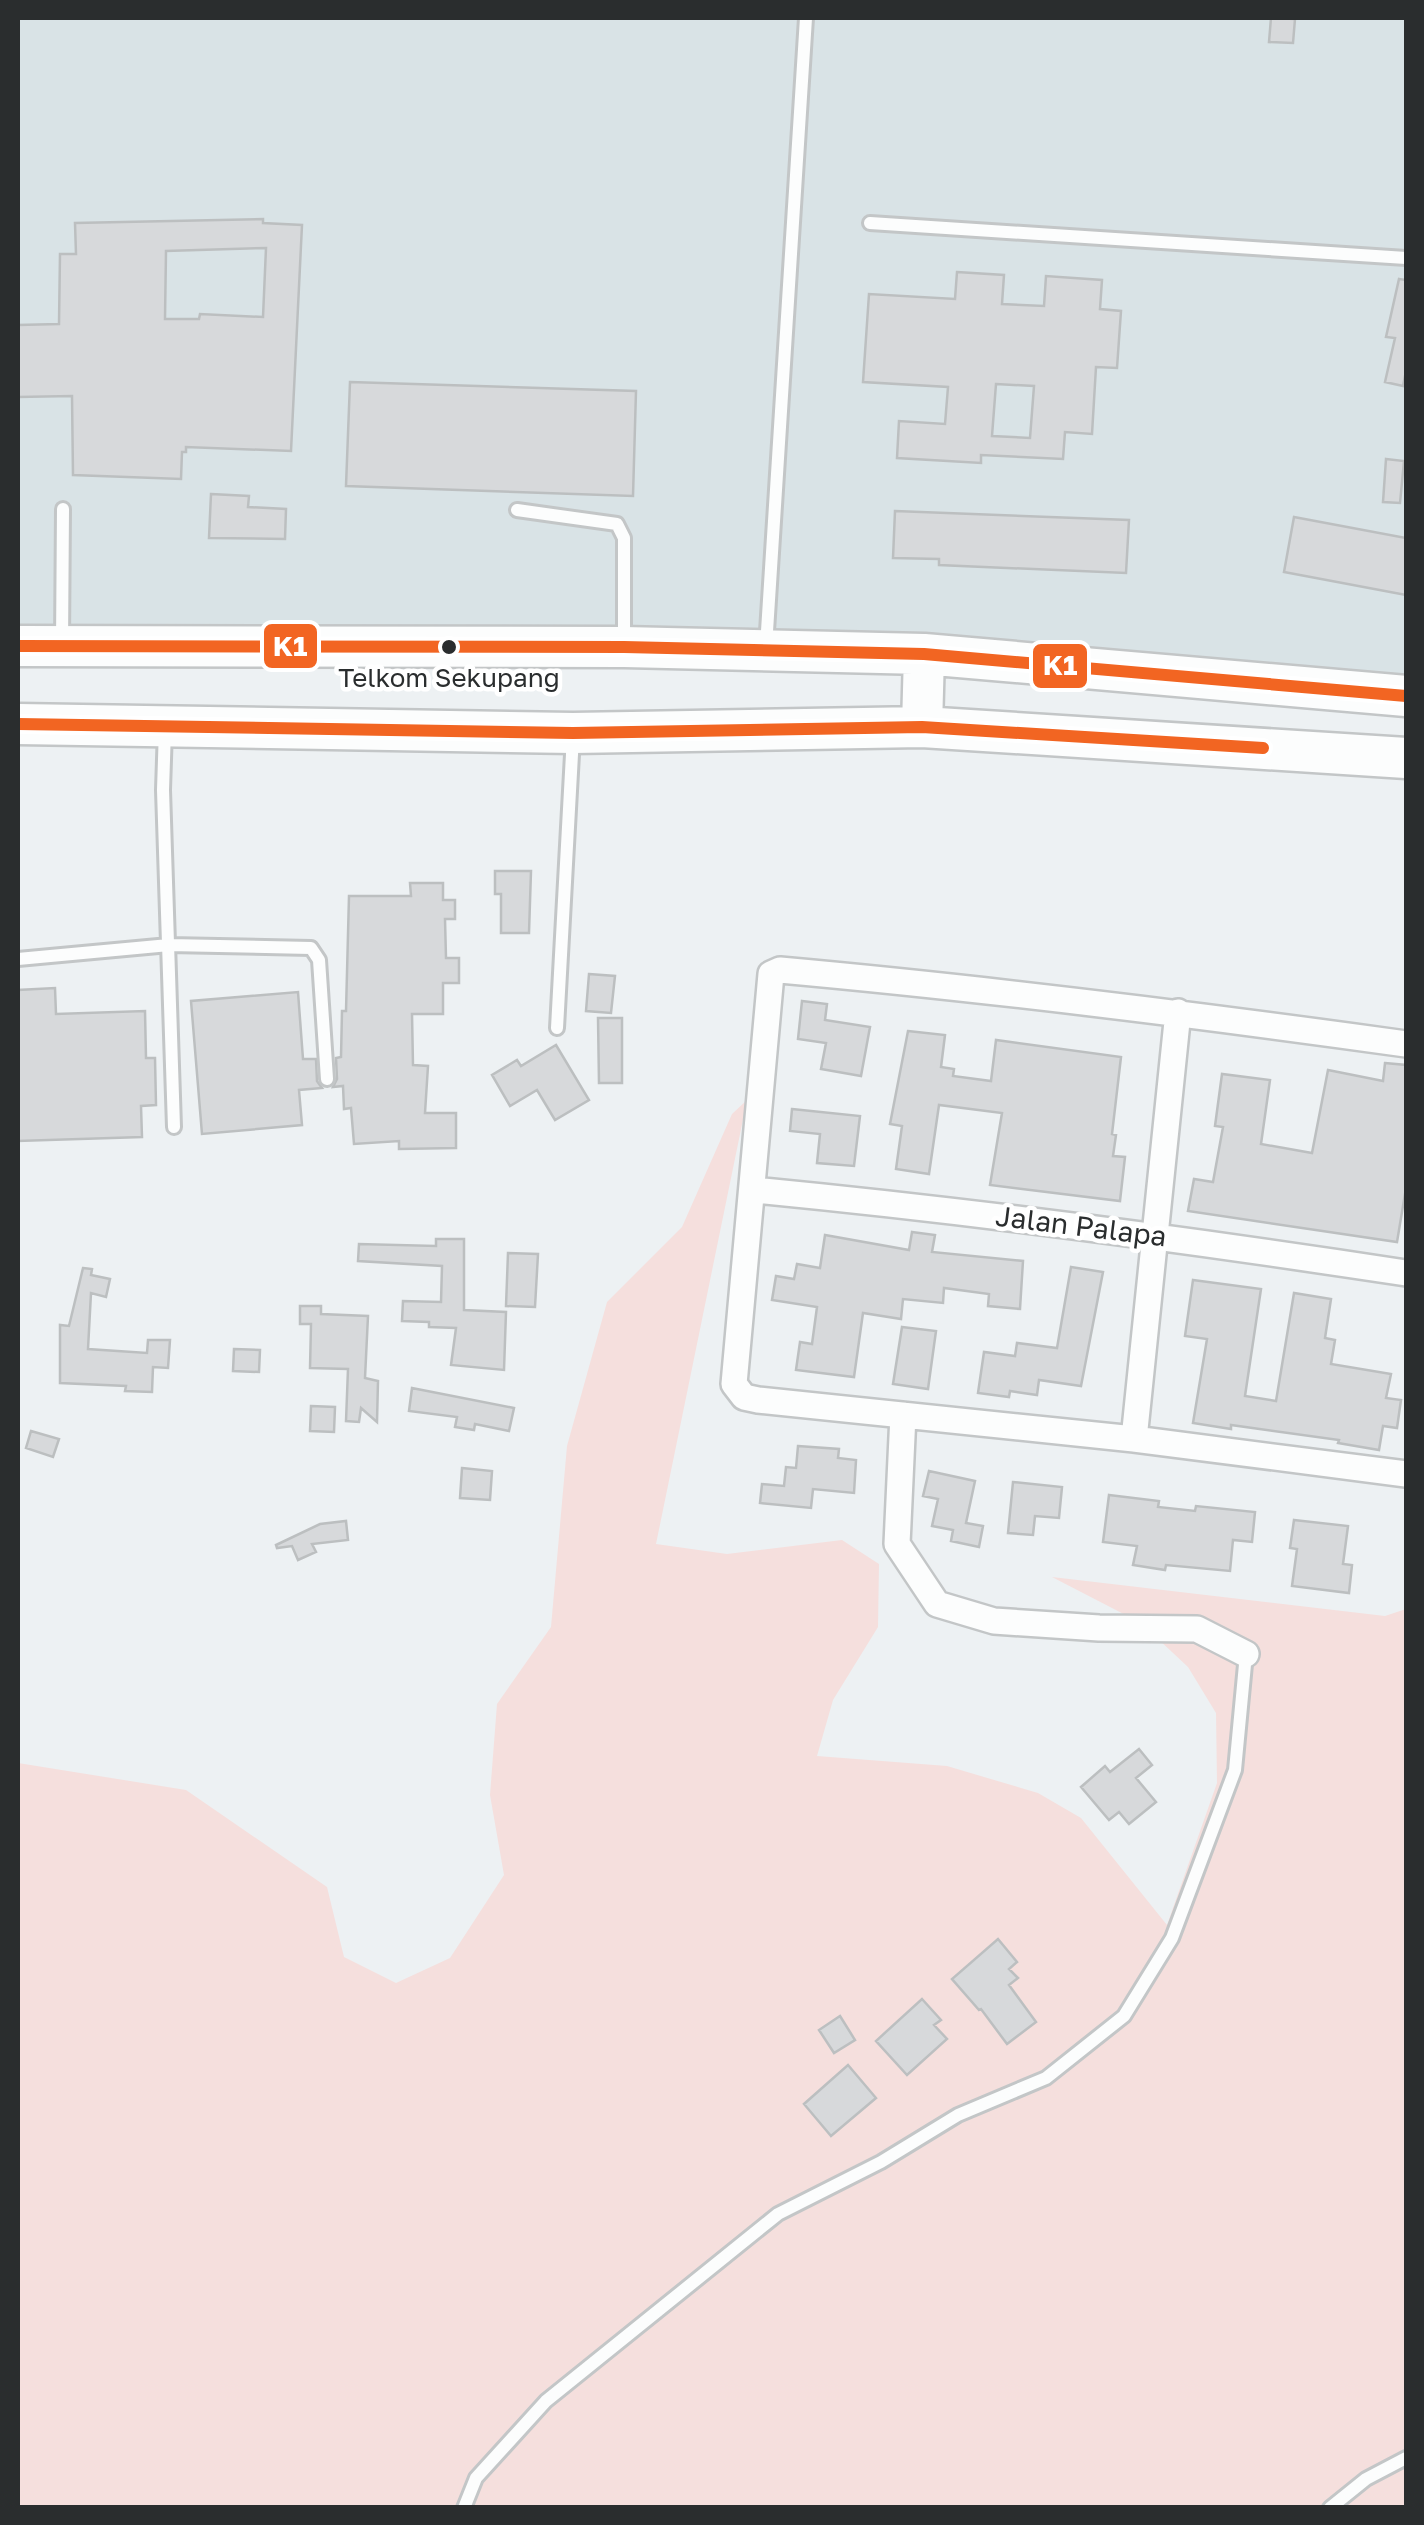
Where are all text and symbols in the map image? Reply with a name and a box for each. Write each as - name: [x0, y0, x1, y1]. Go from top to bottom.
- line badge: K1: [262, 622, 319, 670]
- text: K1: [273, 629, 307, 662]
- marker: Telkom Sekupang: [439, 637, 459, 657]
- line badge: K1: [1031, 642, 1089, 690]
- text: K1: [1043, 648, 1077, 681]
- place label: Telkom Sekupang: [338, 662, 560, 693]
- street label: Jalan Palapa: [994, 1199, 1168, 1252]

